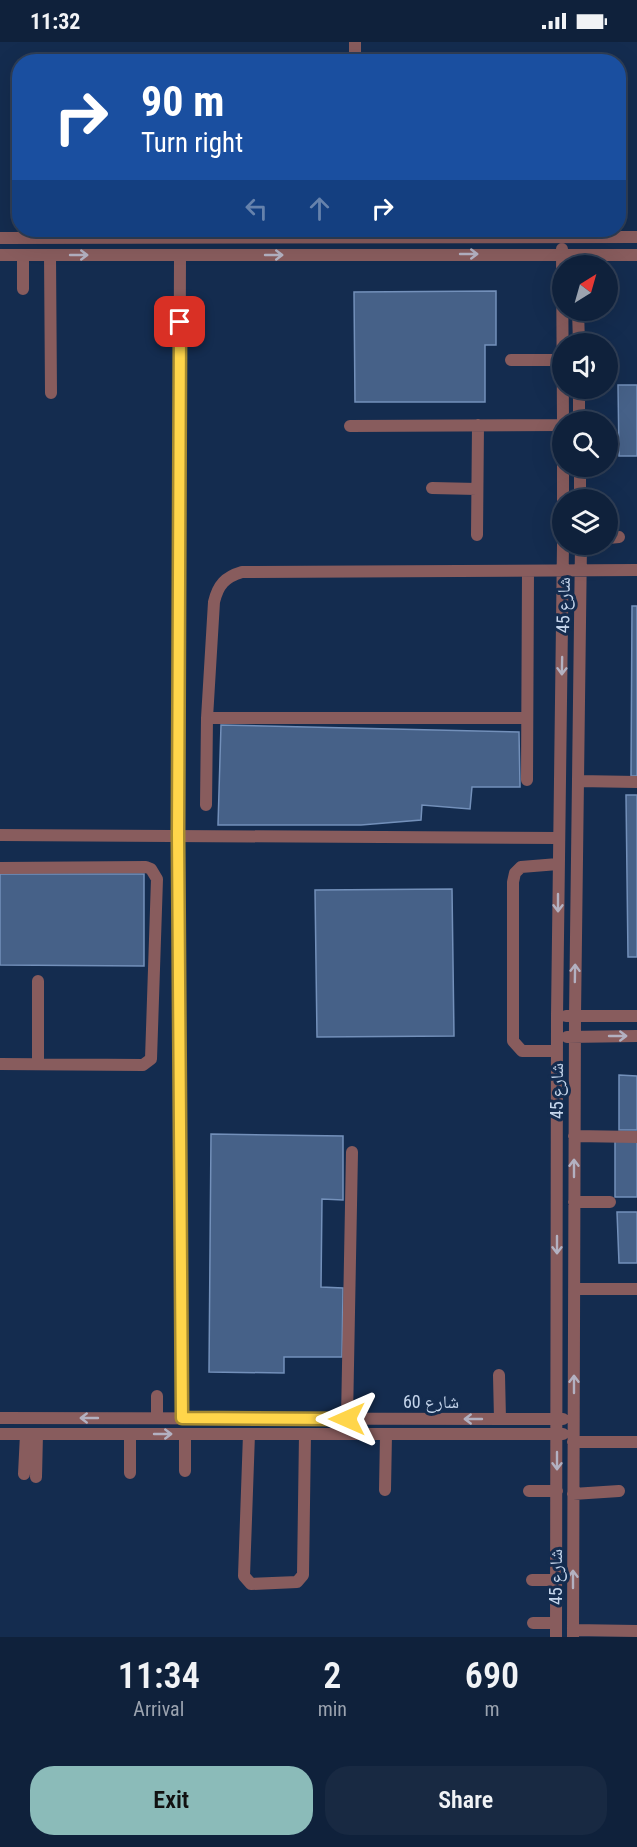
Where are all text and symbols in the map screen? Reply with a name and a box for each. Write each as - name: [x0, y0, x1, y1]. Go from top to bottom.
- text: 11:32: [30, 9, 81, 34]
- text: 90 m: [141, 77, 224, 126]
- icon: right: [42, 78, 120, 156]
- text: Turn right: [141, 127, 243, 159]
- icon: left: [240, 192, 273, 225]
- icon: ahead: [303, 192, 336, 225]
- icon: right: [366, 192, 399, 225]
- one-way arrow: [459, 248, 479, 260]
- one-way arrow: [69, 249, 89, 261]
- one-way arrow: [264, 249, 284, 261]
- north arrow: [552, 255, 618, 321]
- map controls: [552, 255, 618, 555]
- pin: [154, 296, 205, 347]
- icon: arrive: [163, 305, 196, 338]
- button: sound: [552, 333, 618, 399]
- button: search: [552, 411, 618, 477]
- button: layers: [552, 489, 618, 555]
- street label: شارع 45: [552, 577, 575, 633]
- one-way arrow: [556, 655, 567, 675]
- one-way arrow: [552, 892, 564, 912]
- one-way arrow: [569, 963, 581, 983]
- one-way arrow: [608, 1030, 628, 1042]
- street label: شارع 45: [546, 1063, 568, 1119]
- one-way arrow: [568, 1158, 580, 1178]
- one-way arrow: [551, 1234, 563, 1254]
- one-way arrow: [568, 1374, 580, 1394]
- position arrow: [315, 1387, 379, 1451]
- street label: شارع 60: [403, 1391, 459, 1413]
- one-way arrow: [80, 1412, 100, 1424]
- one-way arrow: [464, 1413, 484, 1425]
- one-way arrow: [153, 1428, 173, 1440]
- one-way arrow: [551, 1450, 563, 1470]
- street label: شارع 45: [545, 1549, 567, 1605]
- one-way arrow: [567, 1569, 579, 1589]
- text: 11:34: [118, 1655, 200, 1697]
- text: 2: [323, 1655, 341, 1697]
- text: 690: [465, 1655, 519, 1697]
- text: Arrival: [133, 1697, 184, 1721]
- text: min: [318, 1697, 347, 1721]
- text: m: [484, 1697, 500, 1721]
- button: Exit: [30, 1766, 313, 1835]
- button: Share: [325, 1766, 607, 1835]

